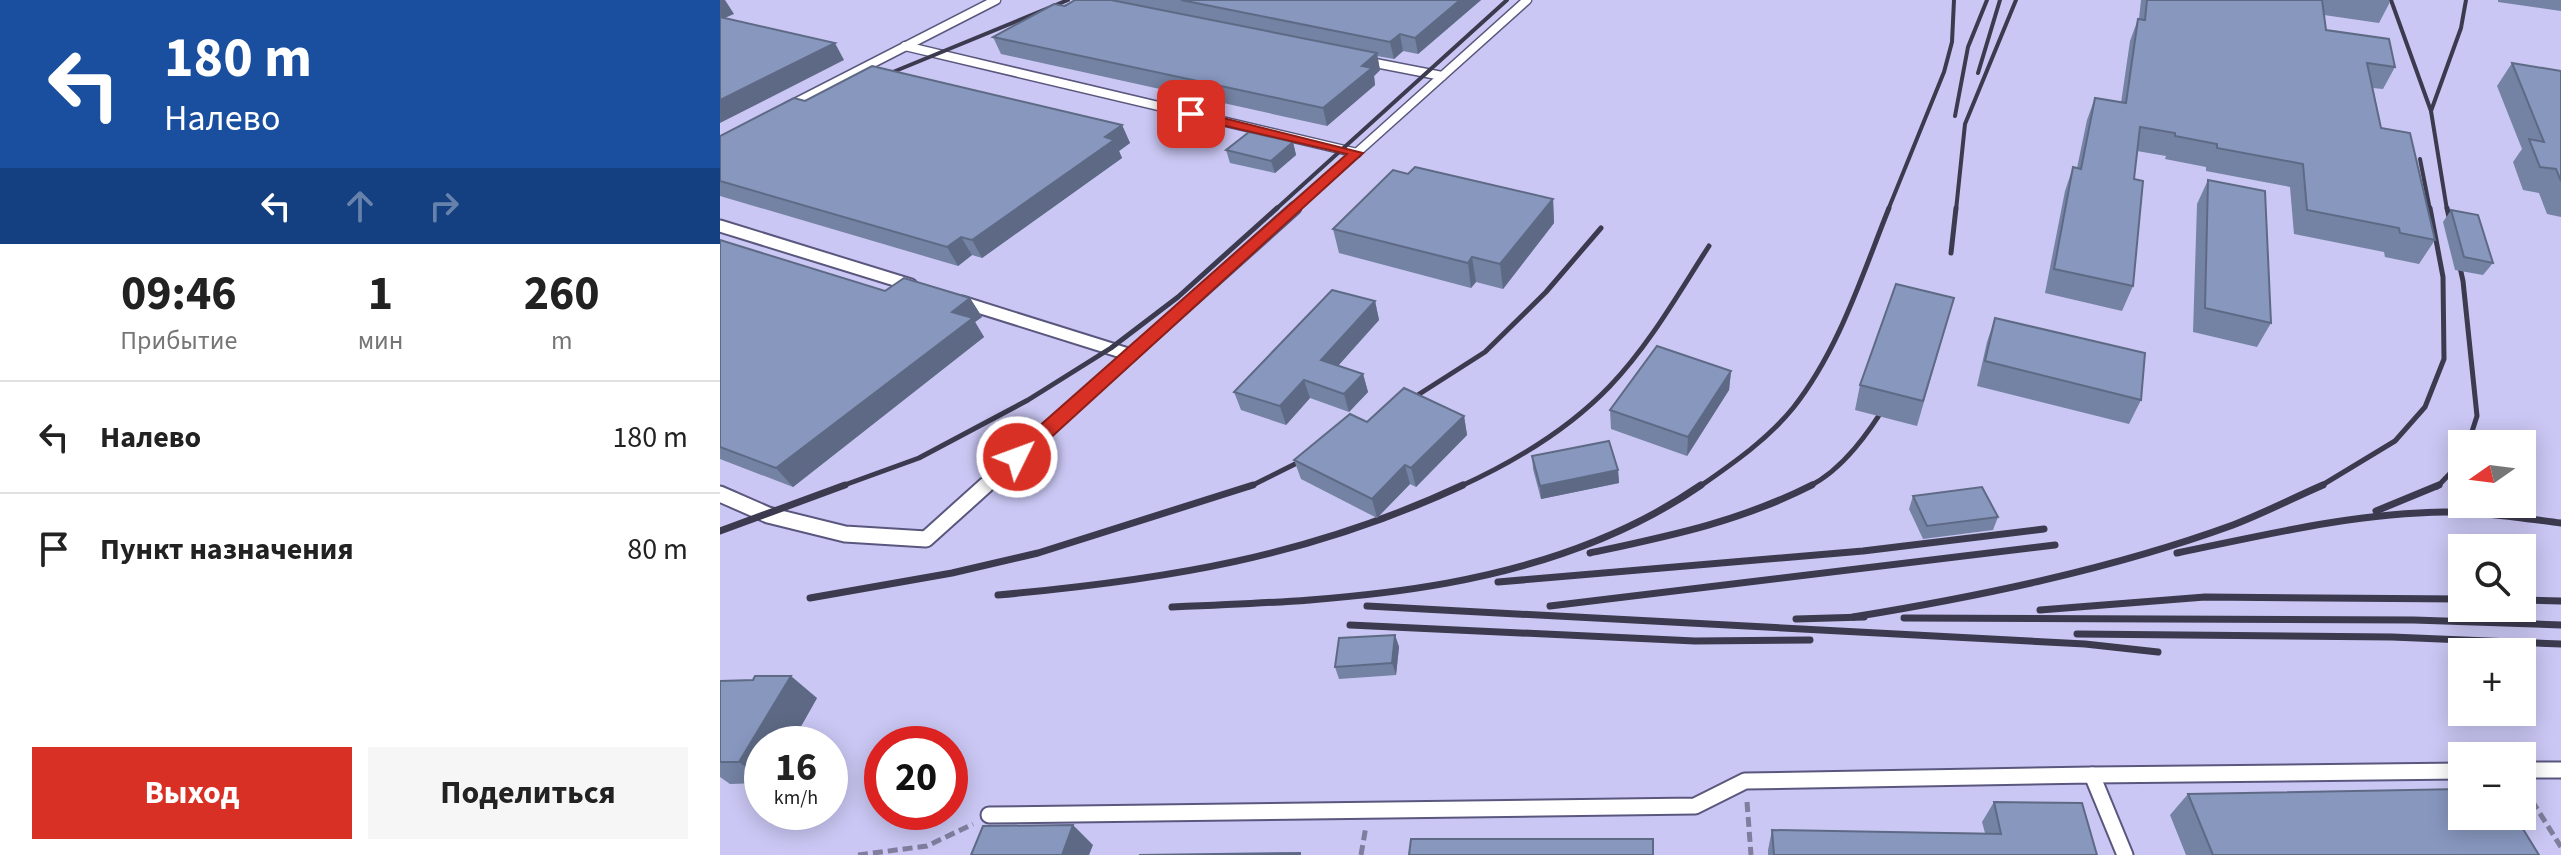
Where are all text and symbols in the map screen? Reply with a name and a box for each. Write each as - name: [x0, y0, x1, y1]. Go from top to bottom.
- text: 180 m: [164, 19, 312, 98]
- icon: left: [32, 32, 136, 136]
- pin: [1157, 80, 1225, 148]
- icon: arrive: [1169, 92, 1213, 136]
- text: Налево: [164, 93, 280, 144]
- icon: left: [254, 184, 298, 228]
- icon: ahead: [338, 184, 382, 228]
- icon: right: [422, 184, 466, 228]
- text: 09:46: [121, 260, 237, 328]
- text: 1: [368, 260, 393, 328]
- text: 260: [524, 260, 600, 328]
- text: Прибытие: [120, 322, 237, 359]
- text: мин: [358, 322, 403, 359]
- text: m: [551, 322, 572, 359]
- icon: left: [32, 415, 76, 459]
- position arrow: [975, 415, 1059, 499]
- text: Налево: [100, 416, 201, 459]
- text: 180 m: [612, 416, 688, 459]
- north arrow: [2448, 430, 2536, 518]
- map controls: [2448, 430, 2536, 830]
- icon: arrive: [32, 527, 76, 571]
- text: Пункт назначения: [100, 528, 354, 571]
- text: 80 m: [627, 528, 688, 571]
- button: search: [2448, 534, 2536, 622]
- button: +: [2448, 638, 2536, 726]
- speed limit sign: 20: [864, 726, 968, 830]
- text: 16: [775, 739, 817, 796]
- button: −: [2448, 742, 2536, 830]
- button: Выход: [32, 747, 352, 839]
- button: Поделиться: [368, 747, 688, 839]
- text: km/h: [774, 784, 818, 812]

